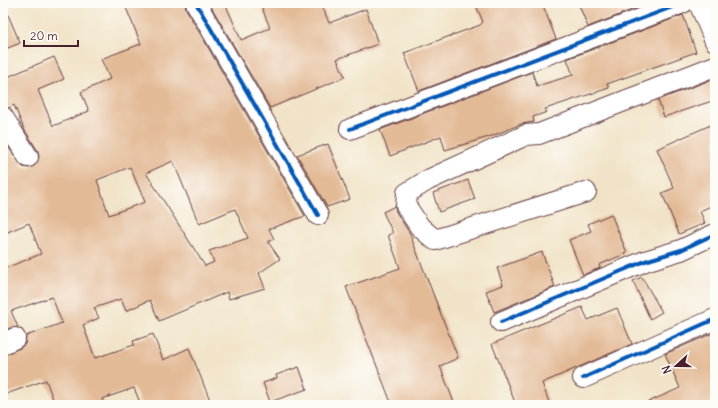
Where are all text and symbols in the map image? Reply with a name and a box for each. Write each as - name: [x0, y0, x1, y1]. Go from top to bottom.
- scale bar: [24, 22, 78, 48]
- text: 20 m: [30, 28, 58, 43]
- north arrow: [656, 346, 696, 386]
- text: N: [659, 364, 675, 376]

